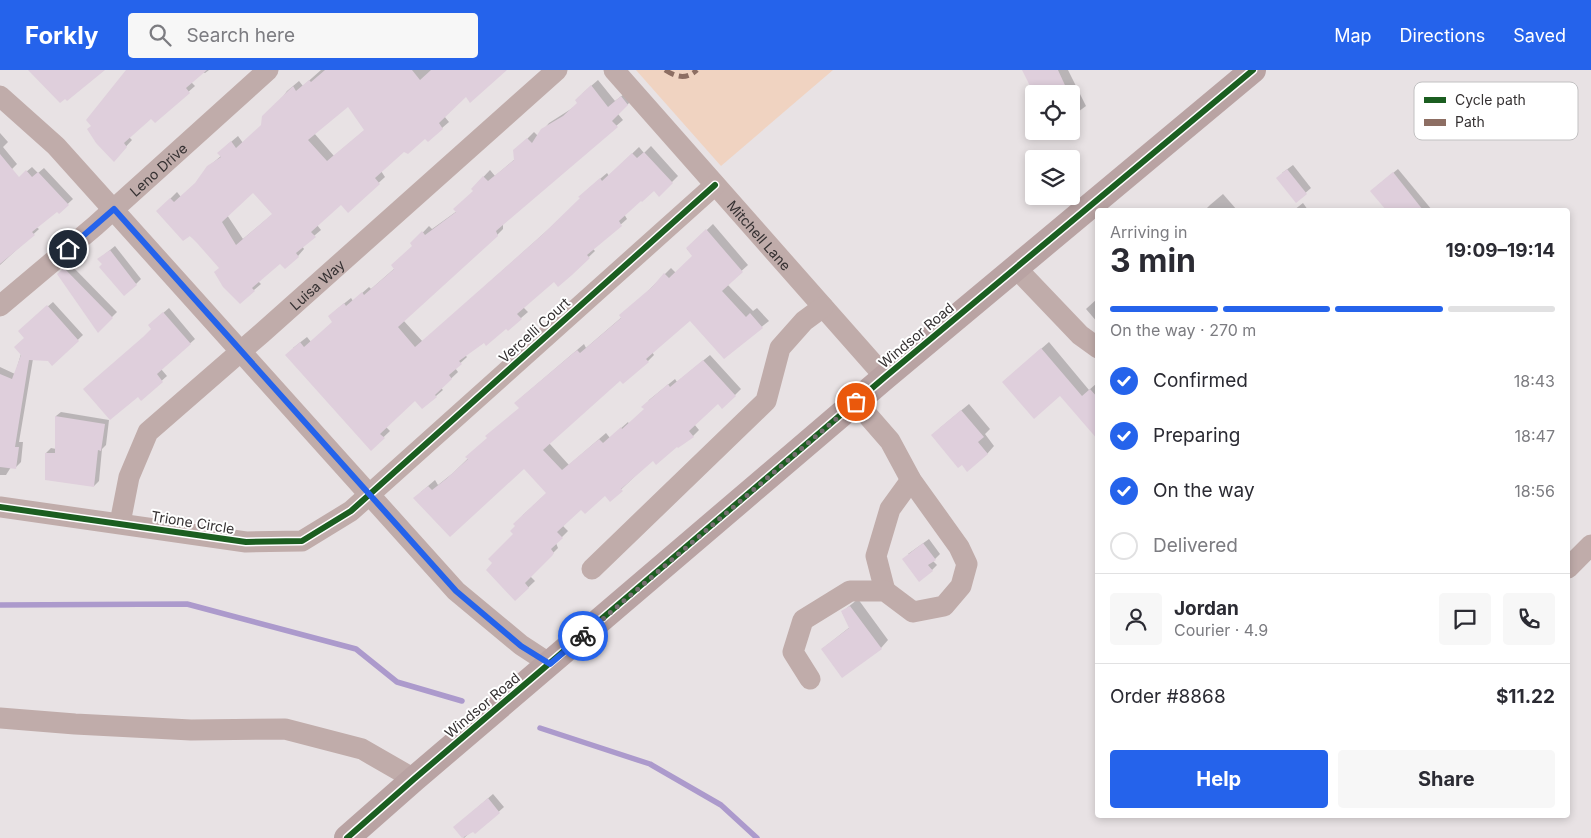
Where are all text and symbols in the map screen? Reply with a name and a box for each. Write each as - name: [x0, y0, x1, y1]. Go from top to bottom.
- search box: [128, 13, 478, 58]
- text: Forkly: [25, 21, 98, 50]
- icon: search: [146, 21, 174, 49]
- text: Search here: [186, 24, 295, 47]
- text: Map: [1334, 25, 1372, 46]
- text: Directions: [1400, 25, 1485, 46]
- text: Saved: [1513, 25, 1566, 46]
- legend: [1414, 82, 1578, 140]
- map controls: [1025, 85, 1080, 205]
- button: locate: [1025, 85, 1080, 140]
- text: Cycle path: [1455, 91, 1526, 108]
- text: Path: [1455, 113, 1485, 130]
- street label: Leno Drive: [126, 139, 190, 199]
- button: layers: [1025, 150, 1080, 205]
- street label: Mitchell Lane: [724, 196, 795, 274]
- text: Arriving in: [1110, 222, 1187, 242]
- pin: [47, 228, 89, 270]
- icon: home: [54, 235, 82, 263]
- text: 19:09–19:14: [1446, 239, 1555, 262]
- text: 3 min: [1110, 241, 1196, 280]
- street label: Luisa Way: [286, 255, 348, 313]
- street label: Vercelli Court: [495, 293, 573, 366]
- street label: Windsor Road: [875, 299, 957, 371]
- text: On the way · 270 m: [1110, 320, 1256, 340]
- icon: check: [1110, 367, 1138, 395]
- text: Confirmed: [1153, 369, 1248, 392]
- text: 18:43: [1514, 371, 1555, 391]
- pin: [835, 381, 877, 423]
- icon: bag: [842, 388, 870, 416]
- icon: check: [1110, 422, 1138, 450]
- text: Preparing: [1153, 424, 1240, 447]
- text: 18:47: [1515, 426, 1555, 446]
- icon: check: [1110, 477, 1138, 505]
- text: On the way: [1153, 479, 1255, 502]
- text: 18:56: [1514, 481, 1555, 501]
- street label: Trione Circle: [150, 507, 236, 537]
- text: Delivered: [1153, 534, 1238, 557]
- button: person: [1110, 593, 1162, 645]
- button: chat: [1439, 593, 1491, 645]
- button: phone: [1503, 593, 1555, 645]
- text: Jordan: [1174, 597, 1239, 620]
- courier: [558, 611, 608, 661]
- text: Courier · 4.9: [1174, 620, 1268, 640]
- icon: bike: [569, 622, 597, 650]
- street label: Windsor Road: [441, 669, 523, 741]
- text: Order #8868: [1110, 685, 1226, 708]
- text: $11.22: [1496, 685, 1555, 708]
- button: Help: [1110, 750, 1328, 808]
- button: Share: [1338, 750, 1555, 808]

